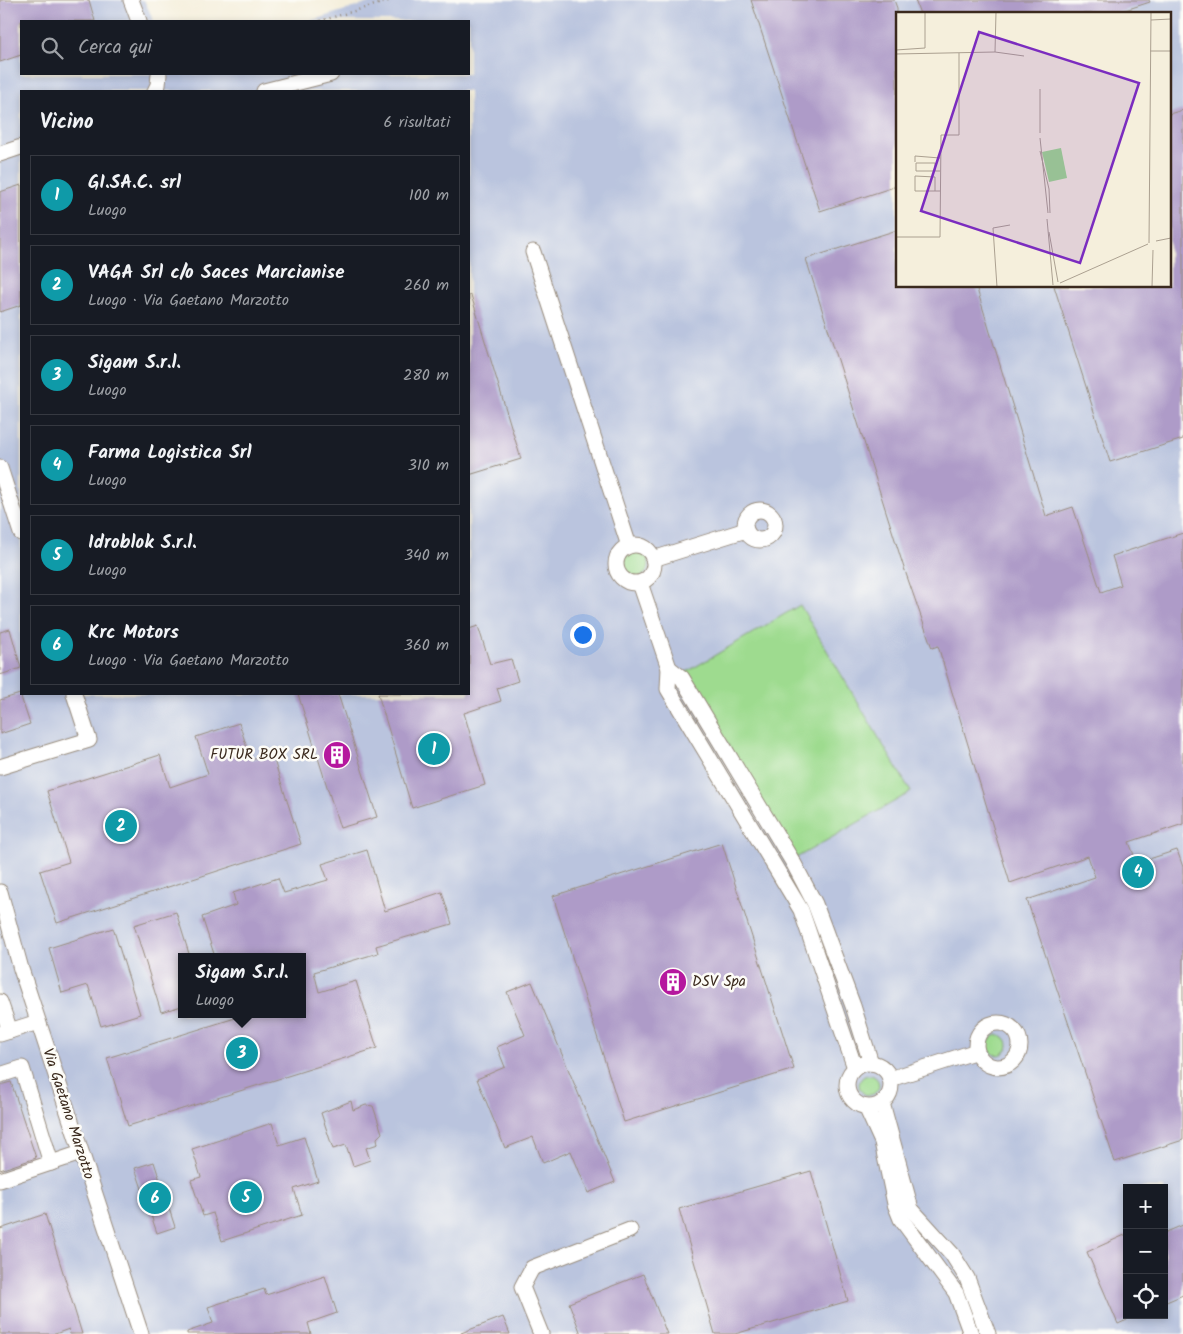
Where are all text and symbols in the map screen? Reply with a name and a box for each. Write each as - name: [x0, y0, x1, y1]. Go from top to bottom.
- inset map: [896, 12, 1170, 288]
- search box: [20, 20, 470, 75]
- text: Cerca qui: [78, 33, 152, 63]
- icon: search: [38, 34, 66, 62]
- text: Vicino: [40, 106, 94, 139]
- text: 6 risultati: [383, 110, 450, 135]
- text: GI.SA.C. srl: [88, 168, 181, 198]
- text: 1: [55, 183, 59, 208]
- text: 100 m: [409, 183, 449, 208]
- text: Luogo: [88, 198, 127, 223]
- text: VAGA Srl c/o Saces Marcianise: [88, 258, 344, 288]
- text: 2: [52, 273, 62, 298]
- text: 260 m: [404, 273, 449, 298]
- text: Luogo · Via Gaetano Marzotto: [88, 288, 289, 313]
- text: Sigam S.r.l.: [88, 348, 181, 378]
- text: 3: [53, 363, 61, 388]
- text: 280 m: [403, 363, 449, 388]
- text: Luogo: [88, 378, 127, 403]
- text: Farma Logistica Srl: [88, 438, 252, 468]
- text: 4: [53, 453, 61, 478]
- text: 310 m: [408, 453, 449, 478]
- text: Luogo: [88, 468, 127, 493]
- text: Idroblok S.r.l.: [88, 528, 197, 558]
- text: 5: [53, 543, 61, 568]
- text: 340 m: [404, 543, 449, 568]
- text: Luogo: [88, 558, 127, 583]
- text: Krc Motors: [88, 618, 179, 648]
- your location: [570, 622, 596, 648]
- text: 6: [53, 633, 61, 658]
- text: 360 m: [404, 633, 449, 658]
- text: Luogo · Via Gaetano Marzotto: [88, 648, 289, 673]
- pin: 1: [418, 730, 450, 768]
- building icon: FUTUR BOX SRL: [322, 740, 352, 770]
- place label: FUTUR BOX SRL: [210, 743, 318, 767]
- pin: 2: [105, 807, 137, 845]
- pin: 4: [1122, 853, 1154, 891]
- popup: [178, 953, 306, 1018]
- text: Sigam S.r.l.: [195, 958, 289, 988]
- building icon: DSV Spa: [658, 967, 688, 997]
- place label: DSV Spa: [692, 970, 746, 994]
- text: Luogo: [195, 988, 234, 1013]
- pin: 3: [226, 1034, 258, 1072]
- street label: Via Gaetano Marzotto: [35, 1045, 101, 1183]
- pin: 5: [230, 1178, 262, 1216]
- pin: 6: [139, 1179, 171, 1217]
- map controls: [1123, 1184, 1168, 1319]
- button: +: [1123, 1184, 1168, 1229]
- button: −: [1123, 1229, 1168, 1274]
- button: locate: [1123, 1274, 1168, 1319]

